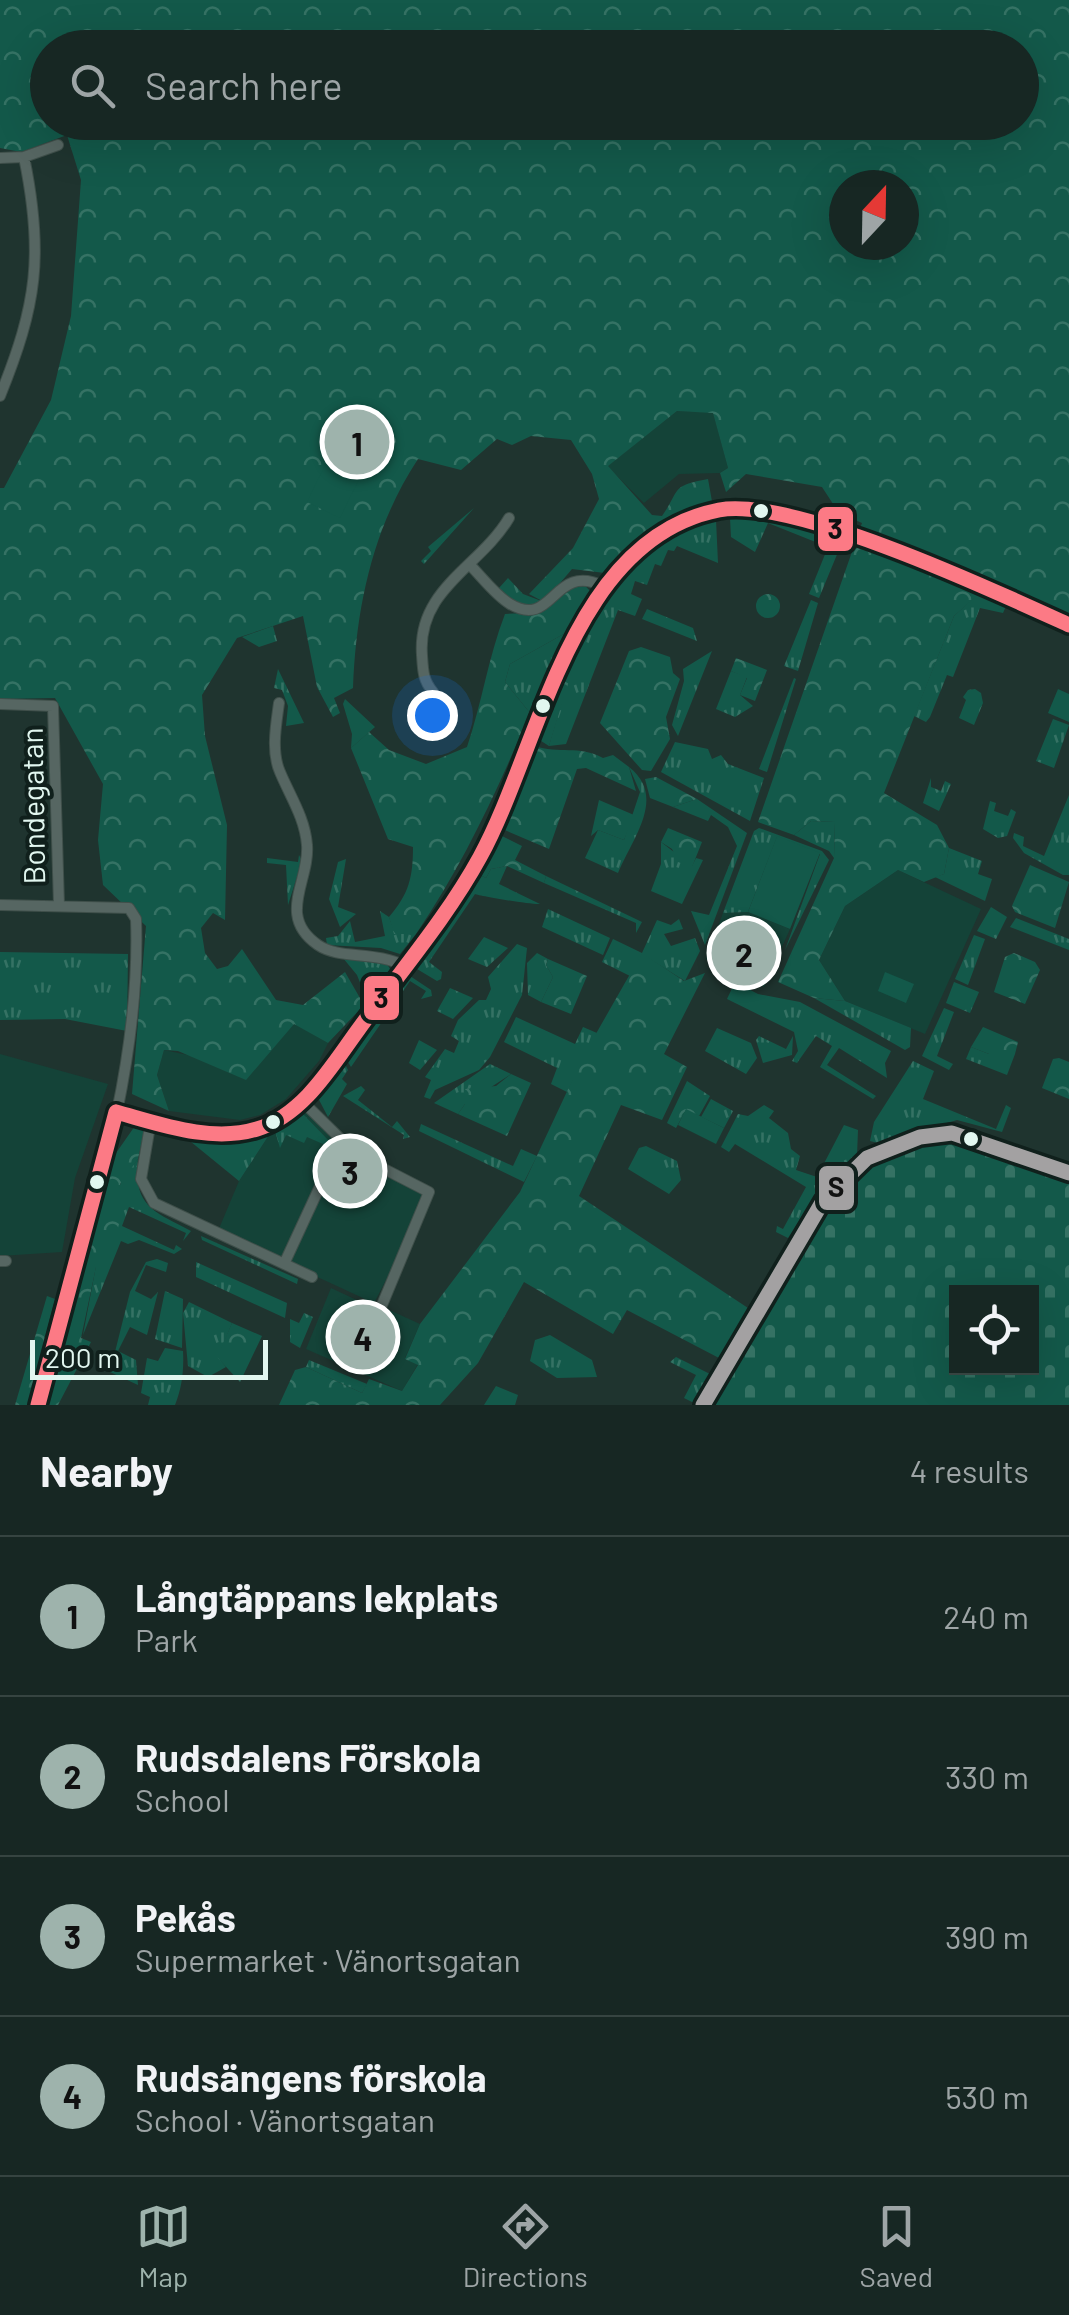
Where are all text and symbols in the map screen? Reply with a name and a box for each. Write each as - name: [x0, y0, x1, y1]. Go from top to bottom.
- search box: [30, 30, 1039, 140]
- icon: search: [65, 58, 120, 113]
- text: Search here: [145, 62, 343, 108]
- north arrow: [829, 170, 919, 260]
- pin: 1: [324, 404, 390, 480]
- unlabelled marker: [751, 501, 771, 521]
- line badge: 3: [816, 505, 855, 553]
- text: 3: [827, 511, 843, 545]
- your location: [407, 690, 458, 741]
- unlabelled marker: [533, 696, 553, 716]
- street label: Bondegatan: [13, 727, 51, 885]
- pin: 2: [712, 916, 776, 990]
- line badge: 3: [362, 974, 401, 1022]
- text: 3: [373, 980, 389, 1014]
- unlabelled marker: [263, 1112, 283, 1132]
- unlabelled marker: [961, 1129, 981, 1149]
- pin: 3: [318, 1134, 382, 1208]
- line badge: S: [817, 1164, 856, 1212]
- text: S: [828, 1169, 844, 1203]
- unlabelled marker: [87, 1172, 107, 1192]
- map controls: [949, 1285, 1039, 1375]
- button: locate: [949, 1285, 1039, 1375]
- pin: 4: [330, 1300, 396, 1374]
- scale bar: [30, 1335, 268, 1380]
- text: 200 m: [45, 1340, 120, 1374]
- text: Nearby: [40, 1445, 173, 1495]
- text: 4 results: [910, 1451, 1029, 1489]
- text: Långtäppans lekplats: [135, 1574, 498, 1620]
- text: 1: [67, 1597, 78, 1635]
- text: 240 m: [943, 1597, 1029, 1635]
- text: Park: [135, 1620, 198, 1658]
- text: Rudsdalens Förskola: [135, 1734, 481, 1780]
- text: 2: [64, 1757, 81, 1795]
- text: 330 m: [945, 1757, 1029, 1795]
- text: School: [135, 1780, 230, 1818]
- text: Pekås: [135, 1894, 236, 1940]
- text: 3: [64, 1917, 81, 1955]
- text: 390 m: [945, 1917, 1029, 1955]
- text: Supermarket · Vänortsgatan: [135, 1940, 521, 1978]
- text: Rudsängens förskola: [135, 2054, 487, 2100]
- text: 4: [63, 2077, 82, 2115]
- text: 530 m: [945, 2077, 1029, 2115]
- text: School · Vänortsgatan: [135, 2100, 435, 2138]
- tab: Map: [136, 2199, 191, 2293]
- tab: Directions: [463, 2199, 588, 2293]
- tab: Saved: [860, 2199, 933, 2293]

